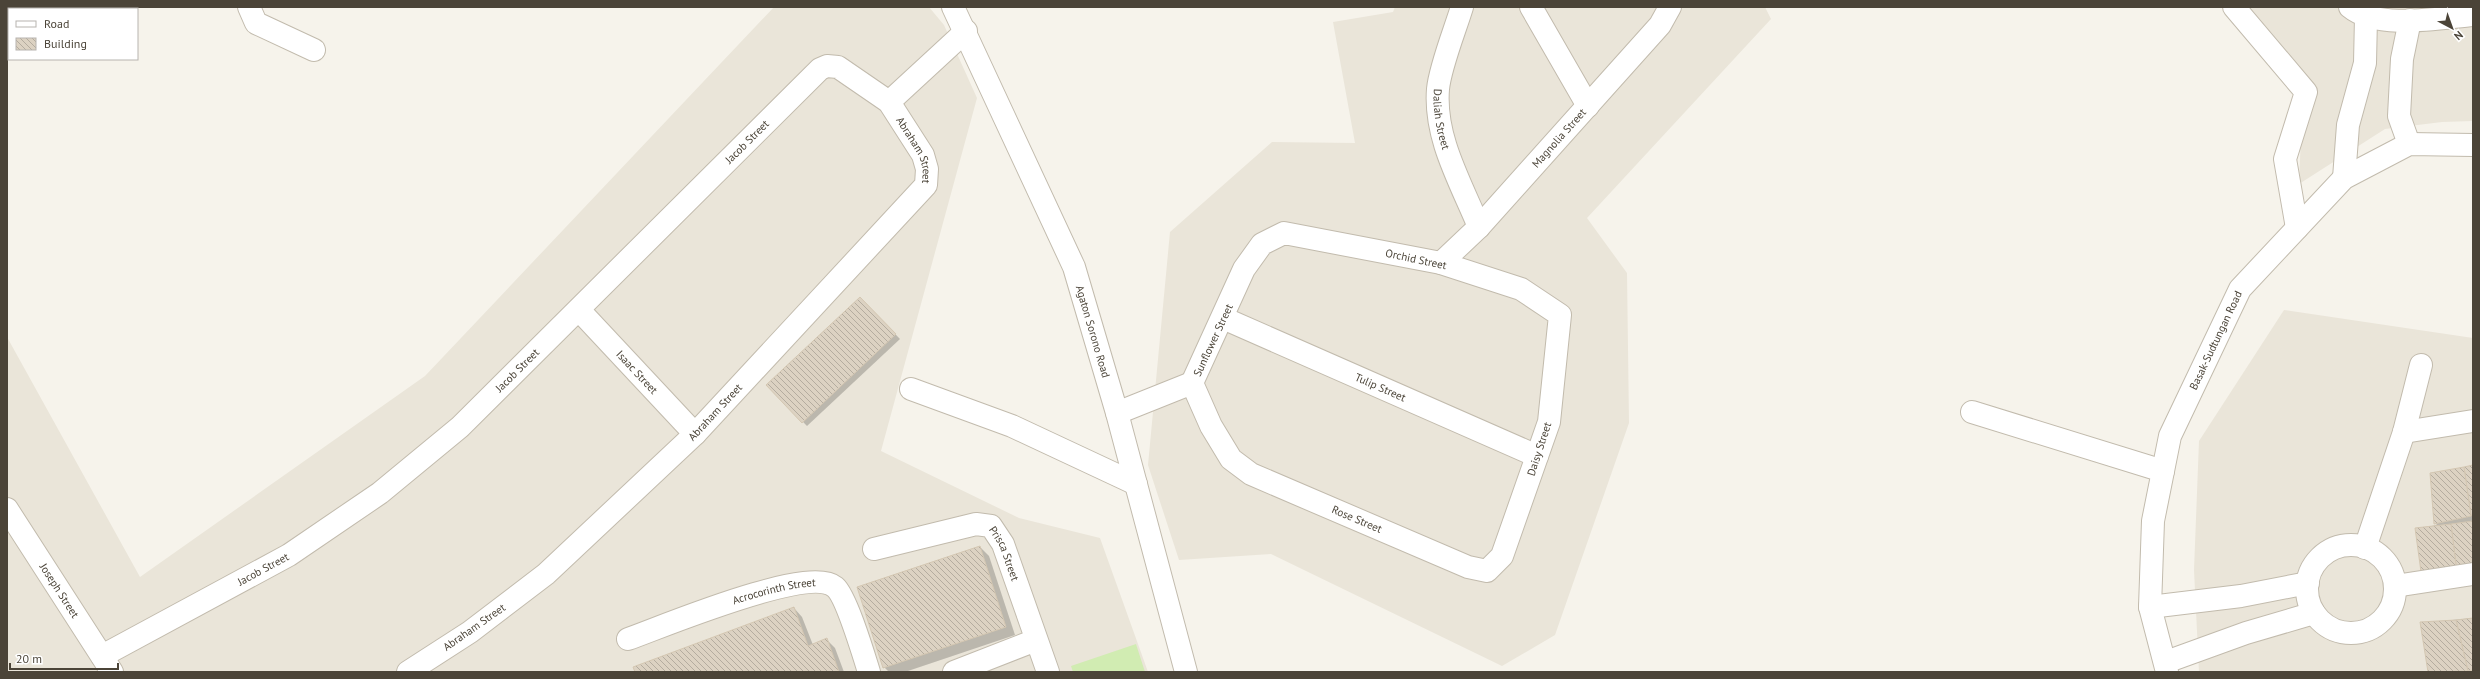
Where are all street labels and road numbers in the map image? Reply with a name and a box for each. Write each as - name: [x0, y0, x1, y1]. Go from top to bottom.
- street label: Daliah Street: [1431, 88, 1453, 152]
- street label: Magnolia Street: [1529, 105, 1589, 170]
- street label: Abraham Street: [893, 114, 934, 184]
- street label: Jacob Street: [721, 117, 772, 167]
- street label: Orchid Street: [1384, 246, 1448, 272]
- street label: Agaton Sorono Road: [1073, 284, 1113, 379]
- street label: Basak-Sudtungan Road: [2186, 288, 2245, 392]
- street label: Sunflower Street: [1190, 301, 1236, 378]
- street label: Jacob Street: [492, 345, 542, 396]
- street label: Isaac Street: [613, 347, 661, 397]
- street label: Tulip Street: [1353, 370, 1408, 405]
- street label: Abraham Street: [685, 380, 745, 443]
- street label: Daisy Street: [1524, 420, 1554, 478]
- street label: Rose Street: [1330, 502, 1384, 536]
- street label: Prisca Street: [986, 523, 1022, 583]
- street label: Jacob Street: [234, 549, 291, 589]
- street label: Joseph Street: [36, 560, 82, 621]
- street label: Acrocorinth Street: [731, 575, 816, 607]
- street label: Abraham Street: [440, 600, 508, 654]

